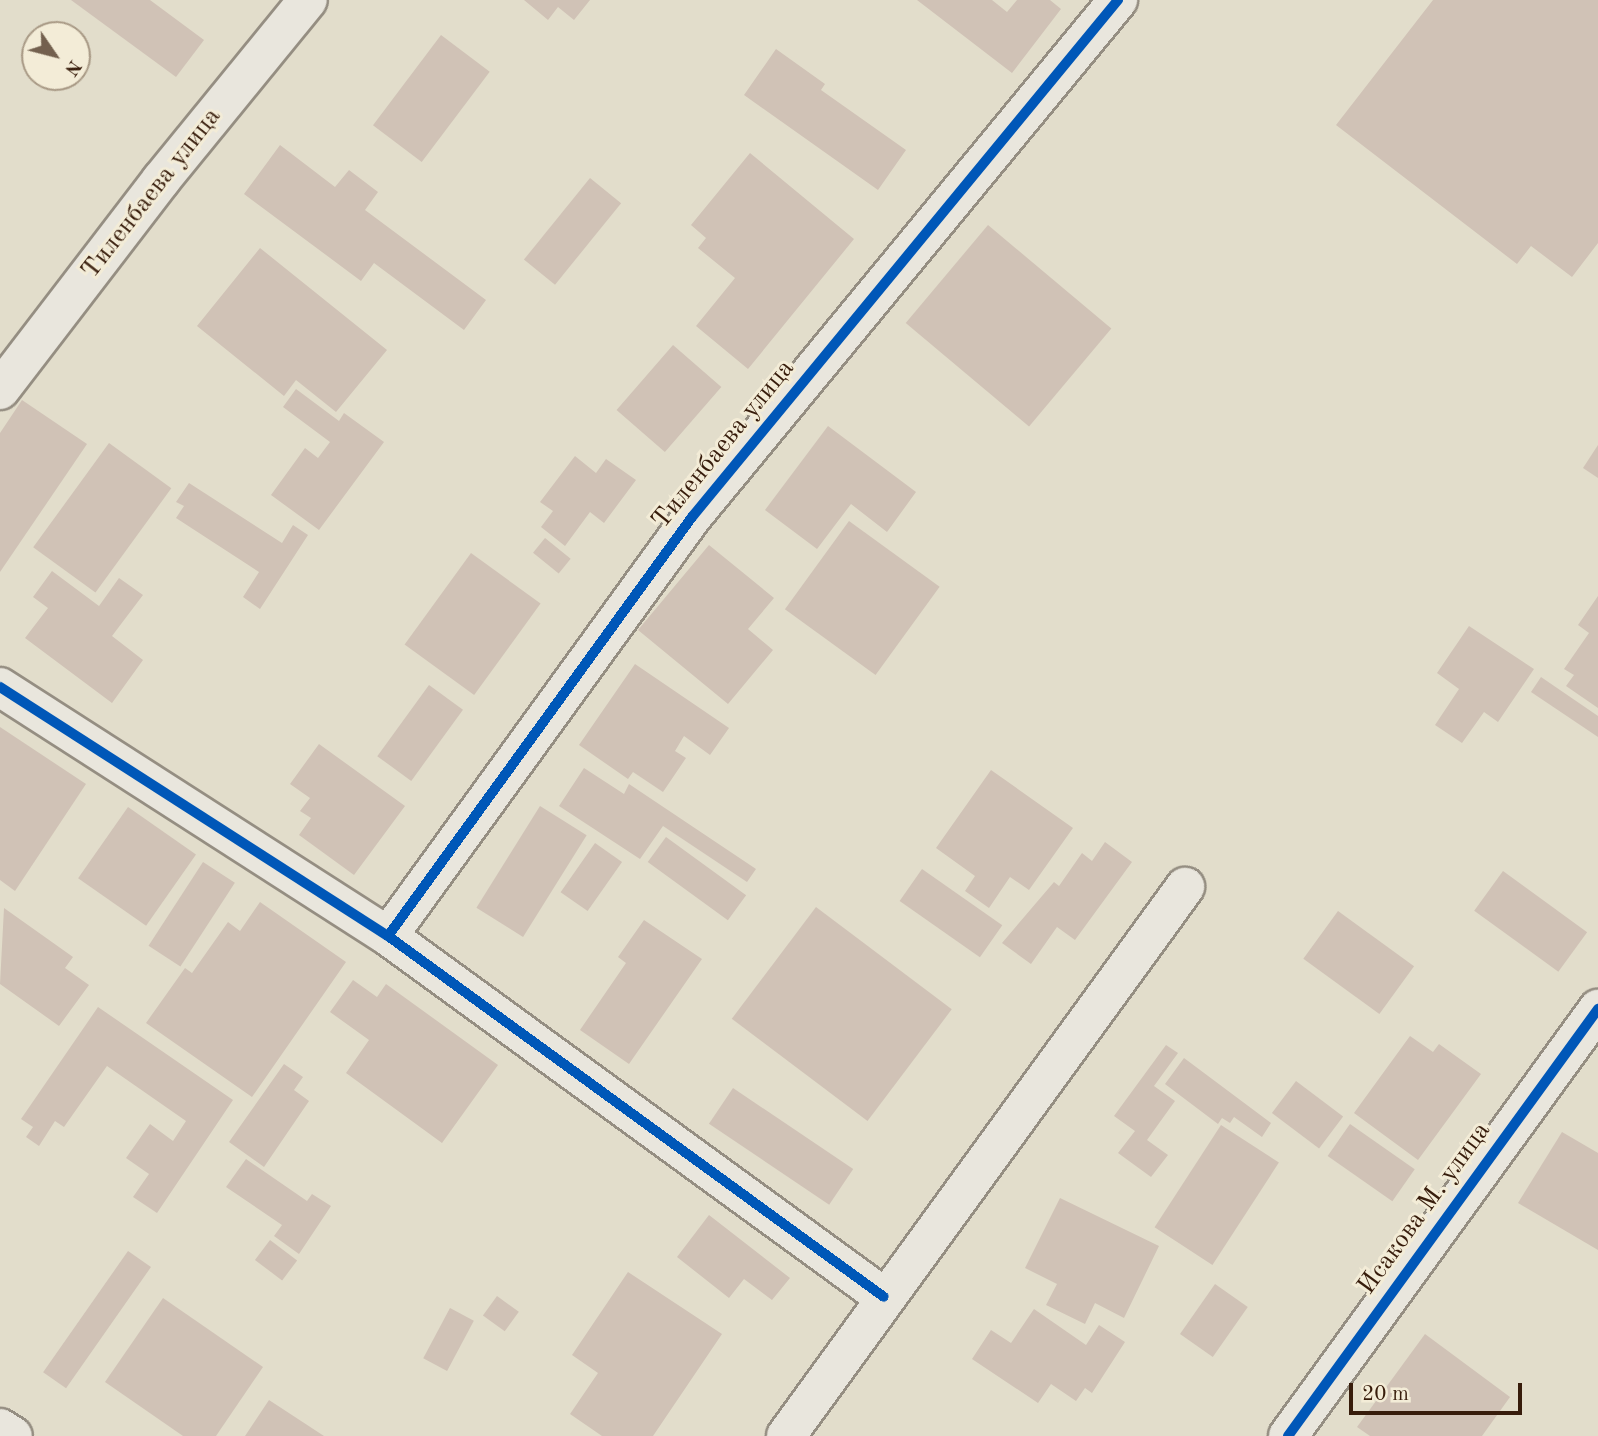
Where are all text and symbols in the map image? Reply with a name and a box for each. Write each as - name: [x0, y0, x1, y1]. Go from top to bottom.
- north arrow: [21, 21, 91, 91]
- text: N: [60, 56, 84, 79]
- street label: Тиленбаева улица: [75, 102, 229, 286]
- street label: Тиленбаева улица: [646, 354, 802, 536]
- street label: Исакова М. улица: [1352, 1117, 1498, 1301]
- scale bar: [1353, 1370, 1526, 1414]
- text: 20 m: [1362, 1384, 1409, 1405]

